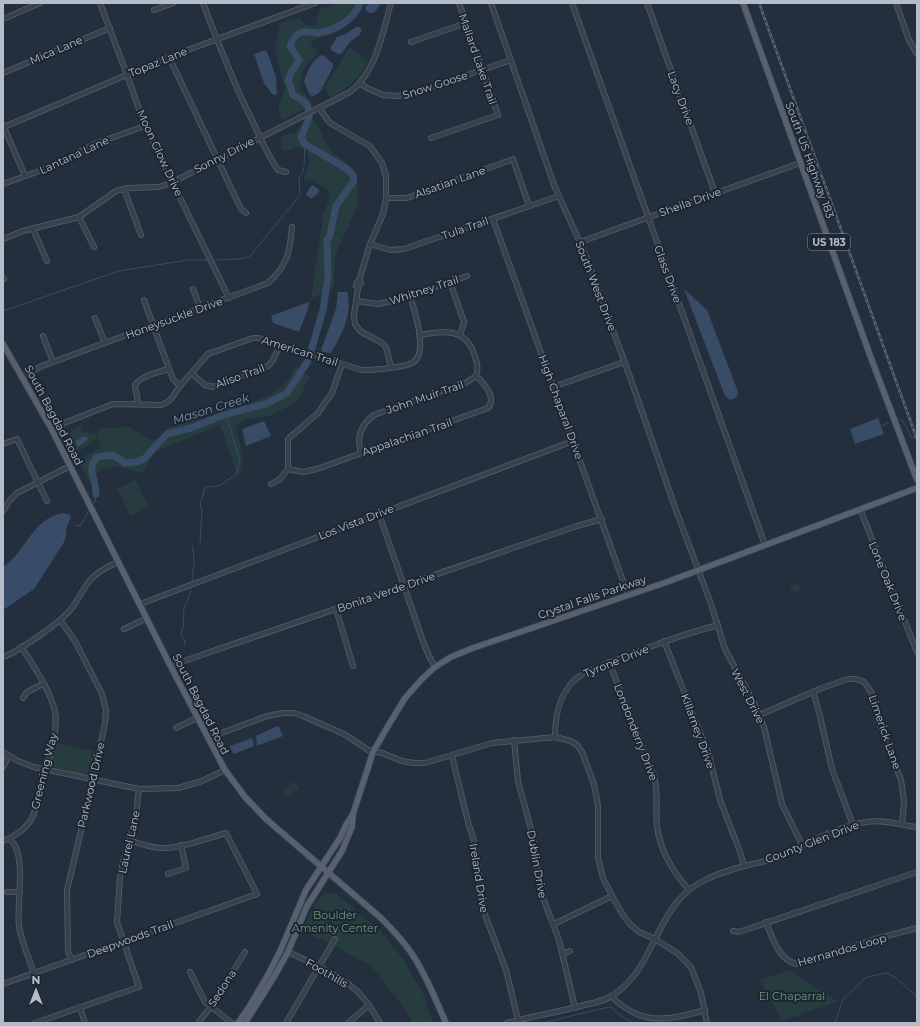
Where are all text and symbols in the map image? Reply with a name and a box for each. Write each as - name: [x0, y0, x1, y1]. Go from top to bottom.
- street label: Mallard Lake Trail: [456, 12, 500, 106]
- street label: Mica Lane: [27, 32, 85, 67]
- street label: Topaz Lane: [127, 44, 190, 80]
- street label: Snow Goose: [401, 68, 470, 102]
- street label: Lacy Drive: [665, 69, 697, 127]
- street label: South US Highway 183: [782, 100, 838, 220]
- street label: Moon Glow Drive: [134, 107, 186, 199]
- street label: Lantana Lane: [37, 133, 111, 177]
- street label: Sonny Drive: [191, 134, 257, 176]
- street label: Alsatian Lane: [413, 163, 487, 201]
- street label: Sheila Drive: [657, 184, 723, 220]
- street label: Tula Trail: [440, 213, 490, 243]
- road number: US 183: [808, 234, 850, 250]
- street label: South West Drive: [572, 239, 620, 333]
- street label: Glass Drive: [651, 243, 685, 305]
- street label: Whitney Trail: [388, 272, 460, 308]
- street label: Honeysuckle Drive: [123, 294, 225, 342]
- street label: American Trail: [260, 333, 340, 369]
- street label: High Chaparal Drive: [536, 353, 587, 462]
- street label: Aliso Trail: [213, 361, 267, 391]
- street label: South Bagdad Road: [22, 363, 86, 467]
- street label: John Muir Trail: [384, 377, 465, 417]
- water label: Mason Creek: [171, 390, 252, 427]
- street label: Appalachian Trail: [360, 415, 454, 459]
- street label: Los Vista Drive: [316, 501, 396, 543]
- street label: Lone Oak Drive: [866, 539, 910, 623]
- street label: Bonita Verde Drive: [335, 569, 437, 615]
- street label: Crystal Falls Parkway: [536, 572, 648, 622]
- street label: Tyrone Drive: [581, 641, 651, 680]
- street label: South Bagdad Road: [170, 651, 232, 757]
- street label: West Drive: [728, 666, 768, 726]
- street label: Londonderry Drive: [611, 681, 661, 783]
- street label: Killarney Drive: [678, 691, 718, 771]
- street label: Limerick Lane: [866, 693, 904, 771]
- street label: Greening Way: [28, 731, 60, 811]
- street label: Parkwood Drive: [74, 741, 108, 829]
- street label: Laurel Lane: [115, 809, 143, 875]
- street label: County Glen Drive: [763, 818, 861, 866]
- street label: Dublin Drive: [524, 829, 550, 900]
- street label: Ireland Drive: [467, 842, 491, 914]
- park label: Boulder Amenity Center: [292, 908, 378, 935]
- street label: Deepwoods Trail: [85, 917, 175, 961]
- street label: Hernandos Loop: [796, 931, 888, 969]
- street label: Foothills: [303, 955, 351, 991]
- street label: Sedona: [205, 967, 239, 1009]
- north arrow: [16, 970, 56, 1010]
- text: N: [32, 973, 40, 987]
- park label: El Chaparral: [759, 989, 825, 1003]

